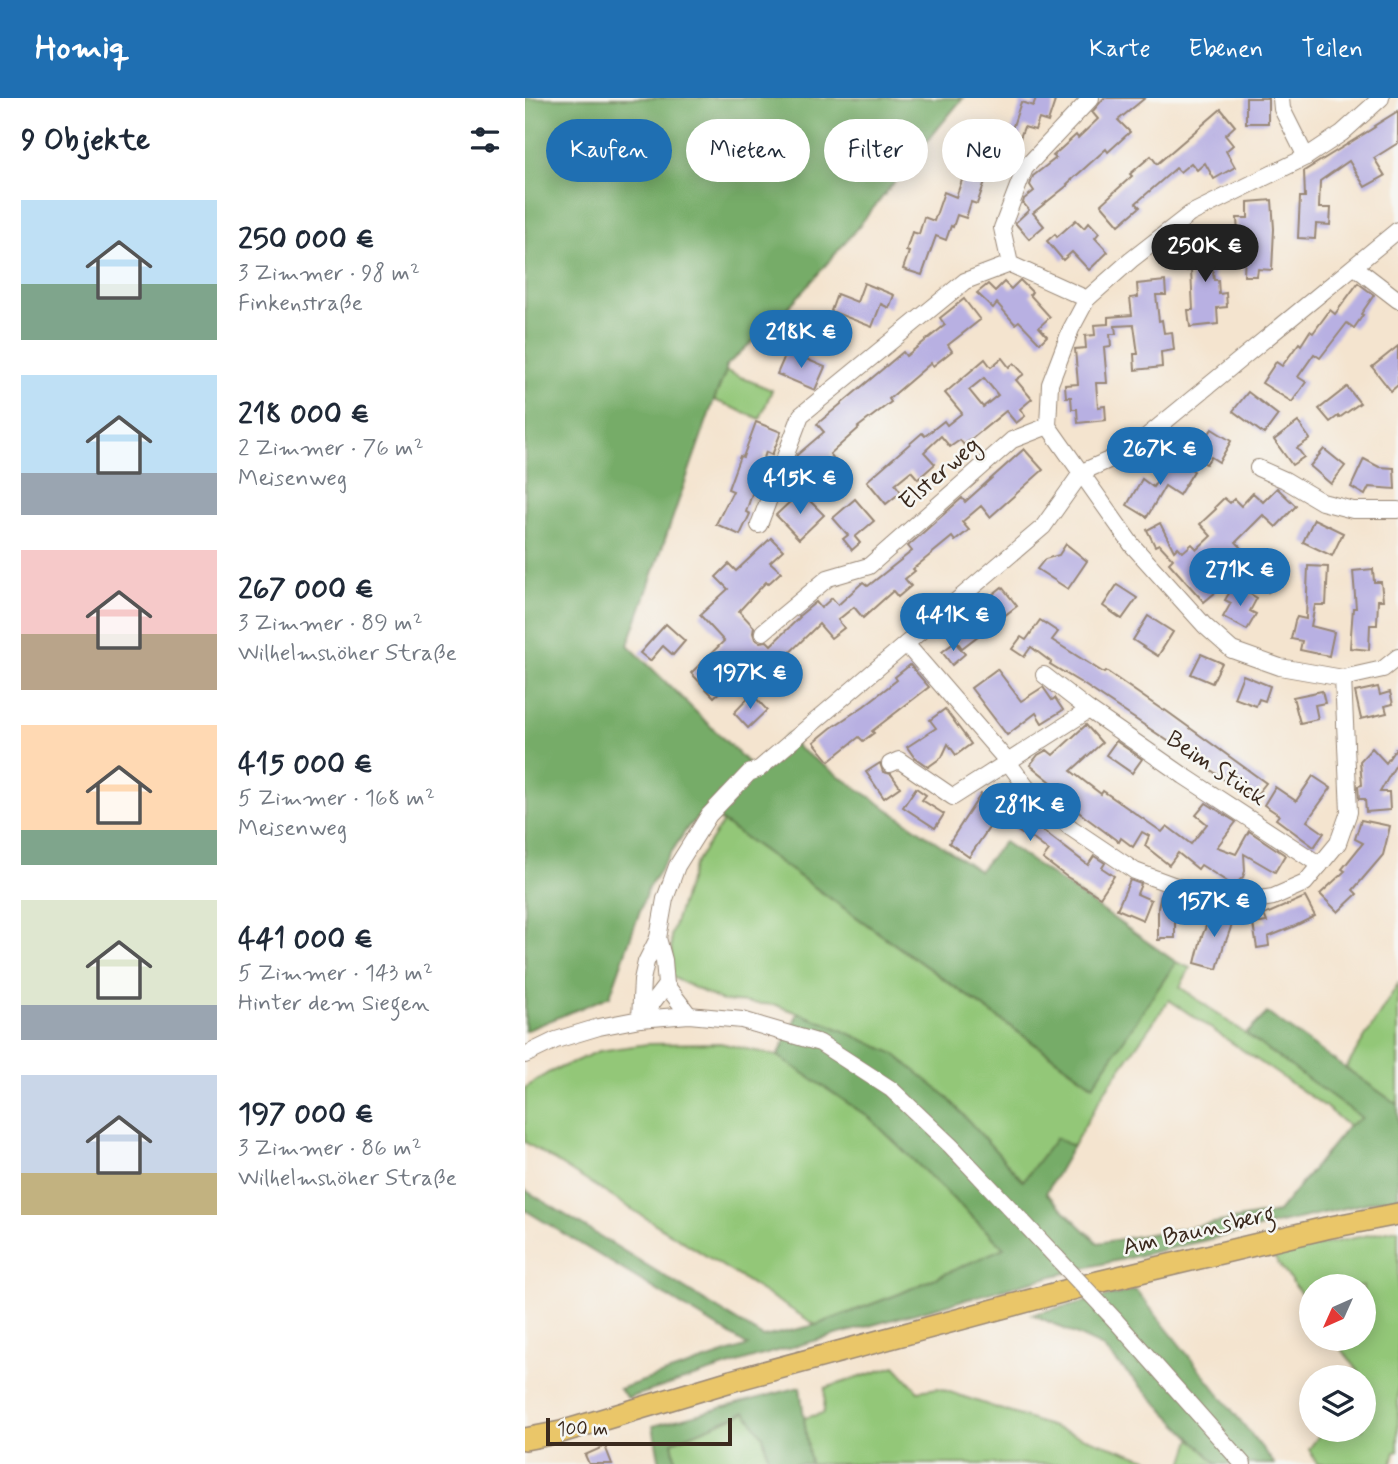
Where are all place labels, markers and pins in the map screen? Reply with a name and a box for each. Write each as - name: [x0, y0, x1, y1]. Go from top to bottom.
- pin: 250K €: [1148, 225, 1262, 284]
- pin: 218K €: [744, 310, 858, 370]
- pin: 267K €: [1103, 428, 1217, 487]
- pin: 415K €: [743, 456, 857, 516]
- pin: 271K €: [1183, 548, 1297, 608]
- pin: 441K €: [896, 594, 1010, 653]
- pin: 197K €: [693, 652, 807, 711]
- pin: 281K €: [973, 784, 1087, 843]
- pin: 157K €: [1157, 880, 1271, 939]

